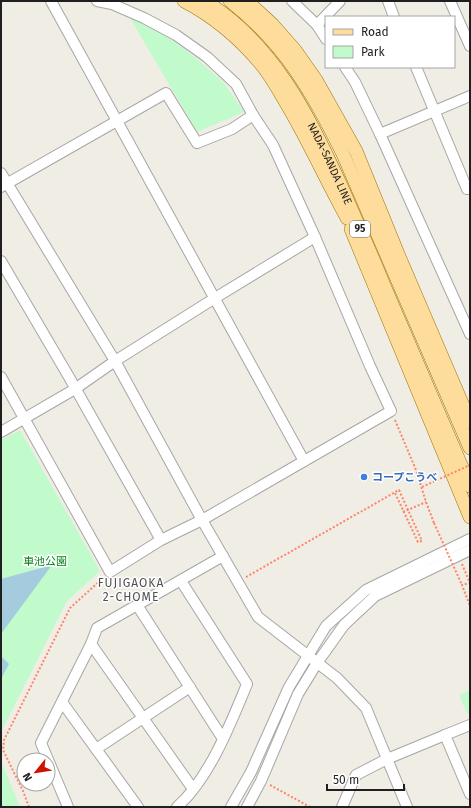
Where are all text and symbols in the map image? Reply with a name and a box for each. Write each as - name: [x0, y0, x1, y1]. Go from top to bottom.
- legend: [325, 16, 455, 68]
- text: Road: [361, 25, 389, 39]
- text: Park: [361, 45, 385, 59]
- street label: NADA-SANDA LINE: [305, 120, 355, 207]
- road number: 95: [350, 221, 370, 237]
- place label: コープこうべ: [372, 471, 437, 484]
- marker: コープこうべ: [359, 472, 369, 482]
- park label: 車池公園: [23, 555, 67, 568]
- district label: FUJIGAOKA 2-CHOME: [98, 576, 164, 604]
- north arrow: [16, 752, 56, 792]
- scale bar: [327, 766, 404, 792]
- text: N: [20, 770, 35, 783]
- text: 50 m: [333, 773, 359, 787]

